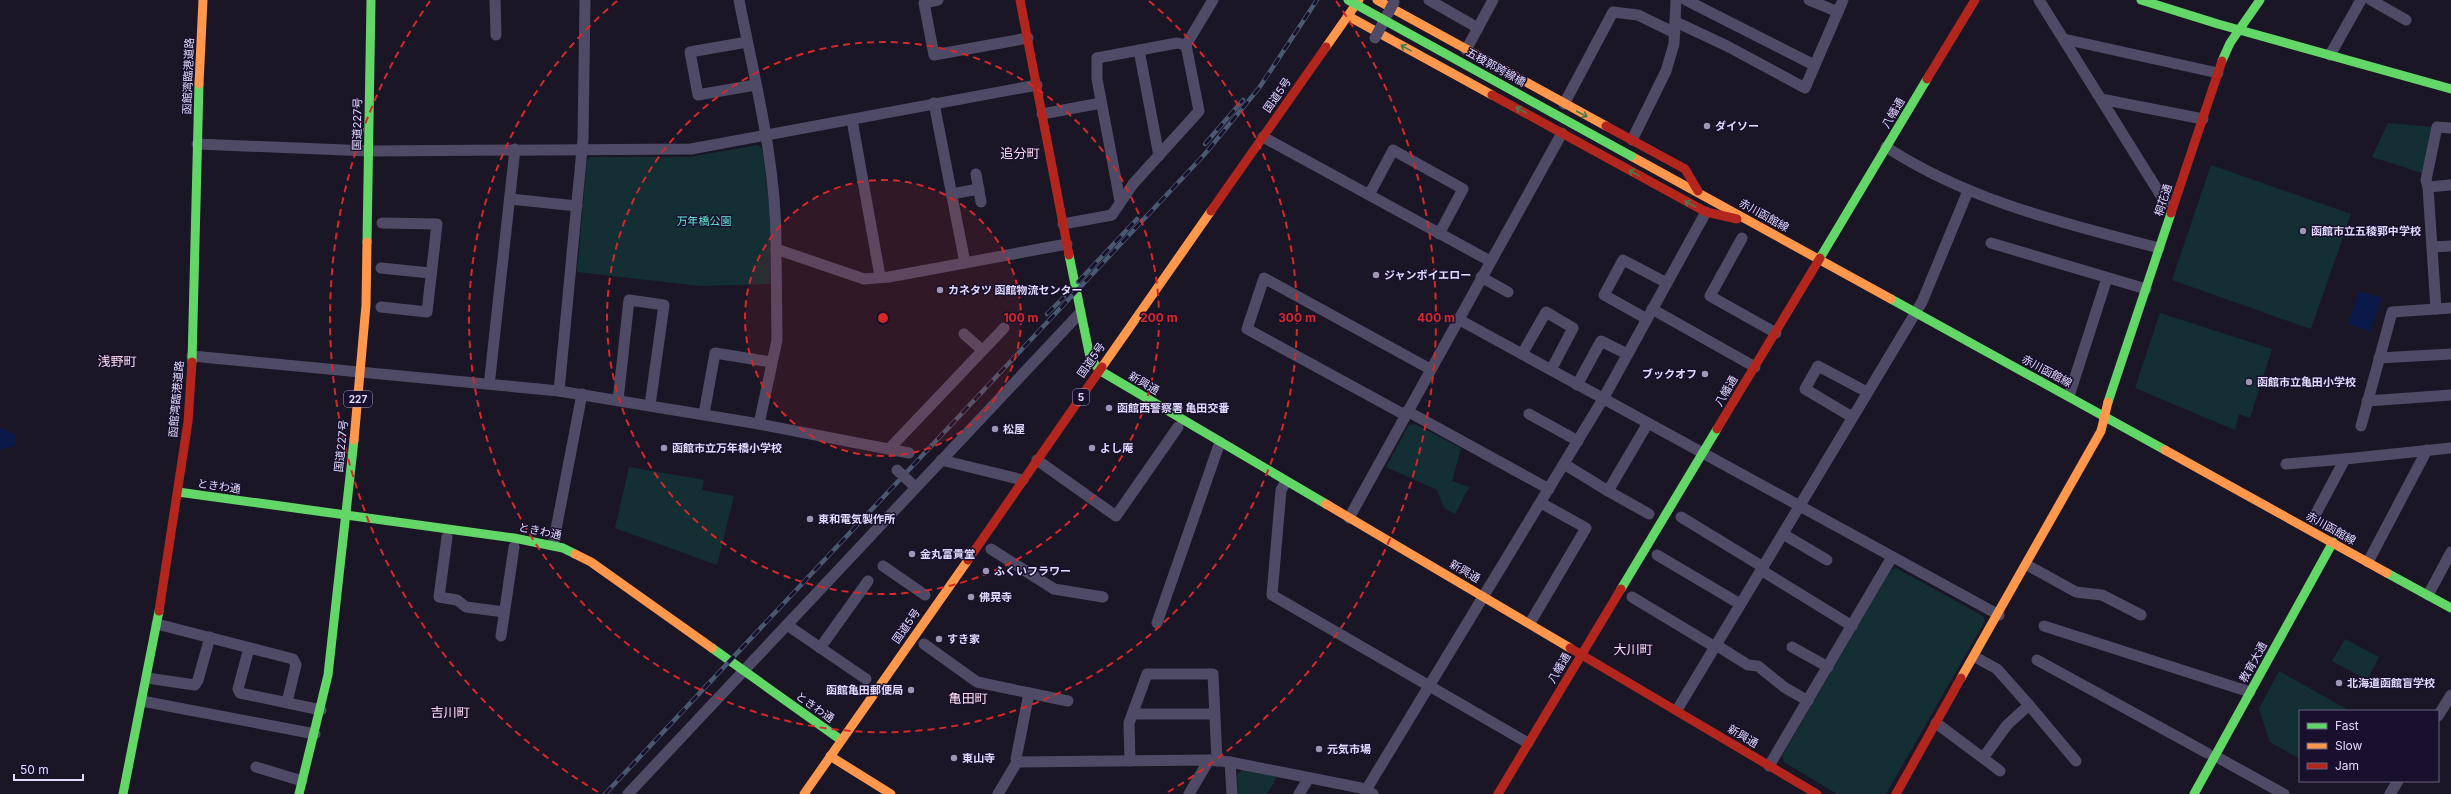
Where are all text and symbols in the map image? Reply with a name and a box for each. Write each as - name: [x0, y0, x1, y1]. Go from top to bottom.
- street label: 函館湾臨港道路: [180, 37, 196, 115]
- one-way arrow: [1400, 44, 1412, 51]
- street label: 五稜郭跨線橋: [1464, 45, 1528, 89]
- street label: 国道5号: [1260, 75, 1294, 115]
- street label: 八幡通: [1879, 95, 1907, 131]
- street label: 国道227号: [350, 98, 364, 150]
- one-way arrow: [1515, 106, 1527, 113]
- one-way arrow: [1576, 110, 1588, 118]
- place label: ダイソー: [1715, 119, 1759, 133]
- marker: ダイソー: [1702, 121, 1712, 131]
- district label: 追分町: [1000, 145, 1040, 161]
- one-way arrow: [1628, 168, 1640, 176]
- street label: 桐花通: [2151, 182, 2175, 218]
- street label: 赤川函館線: [1737, 196, 1791, 234]
- one-way arrow: [1684, 199, 1696, 207]
- park label: 万年橋公園: [677, 214, 732, 228]
- place label: 函館市立五稜郭中学校: [2311, 224, 2421, 238]
- marker: 函館市立五稜郭中学校: [2298, 226, 2308, 236]
- place label: ジャンボイエロー: [1384, 268, 1471, 282]
- marker: ジャンボイエロー: [1371, 270, 1381, 280]
- place label: カネタツ 函館物流センター: [948, 283, 1083, 297]
- marker: カネタツ 函館物流センター: [935, 285, 945, 295]
- text: 100 m: [1003, 310, 1039, 325]
- text: 200 m: [1140, 310, 1178, 325]
- text: 300 m: [1278, 310, 1316, 325]
- text: 400 m: [1417, 310, 1455, 325]
- centre of rings: [876, 311, 890, 325]
- street label: 国道5号: [1074, 340, 1108, 380]
- street label: 赤川函館線: [2019, 352, 2075, 390]
- district label: 浅野町: [97, 353, 137, 369]
- street label: 函館湾臨港道路: [166, 360, 186, 438]
- place label: ブックオフ: [1642, 367, 1697, 381]
- street label: 新興通: [1126, 369, 1162, 397]
- marker: ブックオフ: [1700, 369, 1710, 379]
- street label: 八幡通: [1712, 373, 1740, 409]
- place label: 函館市立亀田小学校: [2257, 375, 2356, 389]
- marker: 函館市立亀田小学校: [2244, 377, 2254, 387]
- road number: 5: [1073, 389, 1089, 405]
- road number: 227: [344, 391, 372, 407]
- place label: 函館西警察署 亀田交番: [1117, 401, 1230, 415]
- marker: 函館西警察署 亀田交番: [1104, 403, 1114, 413]
- street label: 国道227号: [331, 419, 351, 473]
- place label: 松屋: [1003, 422, 1025, 436]
- marker: 松屋: [990, 424, 1000, 434]
- place label: 函館市立万年橋小学校: [672, 441, 782, 455]
- place label: よし庵: [1100, 441, 1134, 455]
- marker: 函館市立万年橋小学校: [659, 443, 669, 453]
- marker: よし庵: [1087, 443, 1097, 453]
- street label: ときわ通: [196, 476, 242, 496]
- street label: 赤川函館線: [2304, 509, 2358, 547]
- place label: 東和電気製作所: [818, 512, 895, 526]
- marker: 東和電気製作所: [805, 514, 815, 524]
- street label: ときわ通: [517, 520, 563, 542]
- place label: 金丸富貴堂: [920, 547, 975, 561]
- marker: 金丸富貴堂: [907, 549, 917, 559]
- street label: 新興通: [1447, 557, 1483, 585]
- place label: ふくいフラワー: [994, 564, 1071, 578]
- marker: ふくいフラワー: [981, 566, 991, 576]
- place label: 佛晃寺: [979, 590, 1012, 604]
- marker: 佛晃寺: [966, 592, 976, 602]
- street label: 国道5号: [889, 606, 923, 646]
- place label: すき家: [947, 632, 980, 646]
- marker: すき家: [934, 634, 944, 644]
- street label: 教育大通: [2236, 639, 2270, 685]
- district label: 大川町: [1613, 641, 1653, 657]
- street label: 八幡通: [1545, 650, 1573, 686]
- place label: 北海道函館盲学校: [2347, 676, 2435, 690]
- marker: 北海道函館盲学校: [2334, 678, 2344, 688]
- place label: 函館亀田郵便局: [826, 683, 903, 697]
- marker: 函館亀田郵便局: [906, 685, 916, 695]
- street label: ときわ通: [793, 689, 837, 725]
- district label: 亀田町: [948, 690, 988, 706]
- district label: 吉川町: [430, 704, 470, 720]
- legend: [2299, 710, 2439, 782]
- text: Fast: [2335, 718, 2359, 733]
- street label: 新興通: [1725, 722, 1761, 750]
- text: Slow: [2335, 738, 2363, 753]
- place label: 元気市場: [1327, 742, 1371, 756]
- marker: 元気市場: [1314, 744, 1324, 754]
- place label: 東山寺: [962, 751, 995, 765]
- marker: 東山寺: [949, 753, 959, 763]
- scale bar: [14, 756, 83, 782]
- text: Jam: [2335, 758, 2359, 773]
- text: 50 m: [20, 762, 49, 777]

